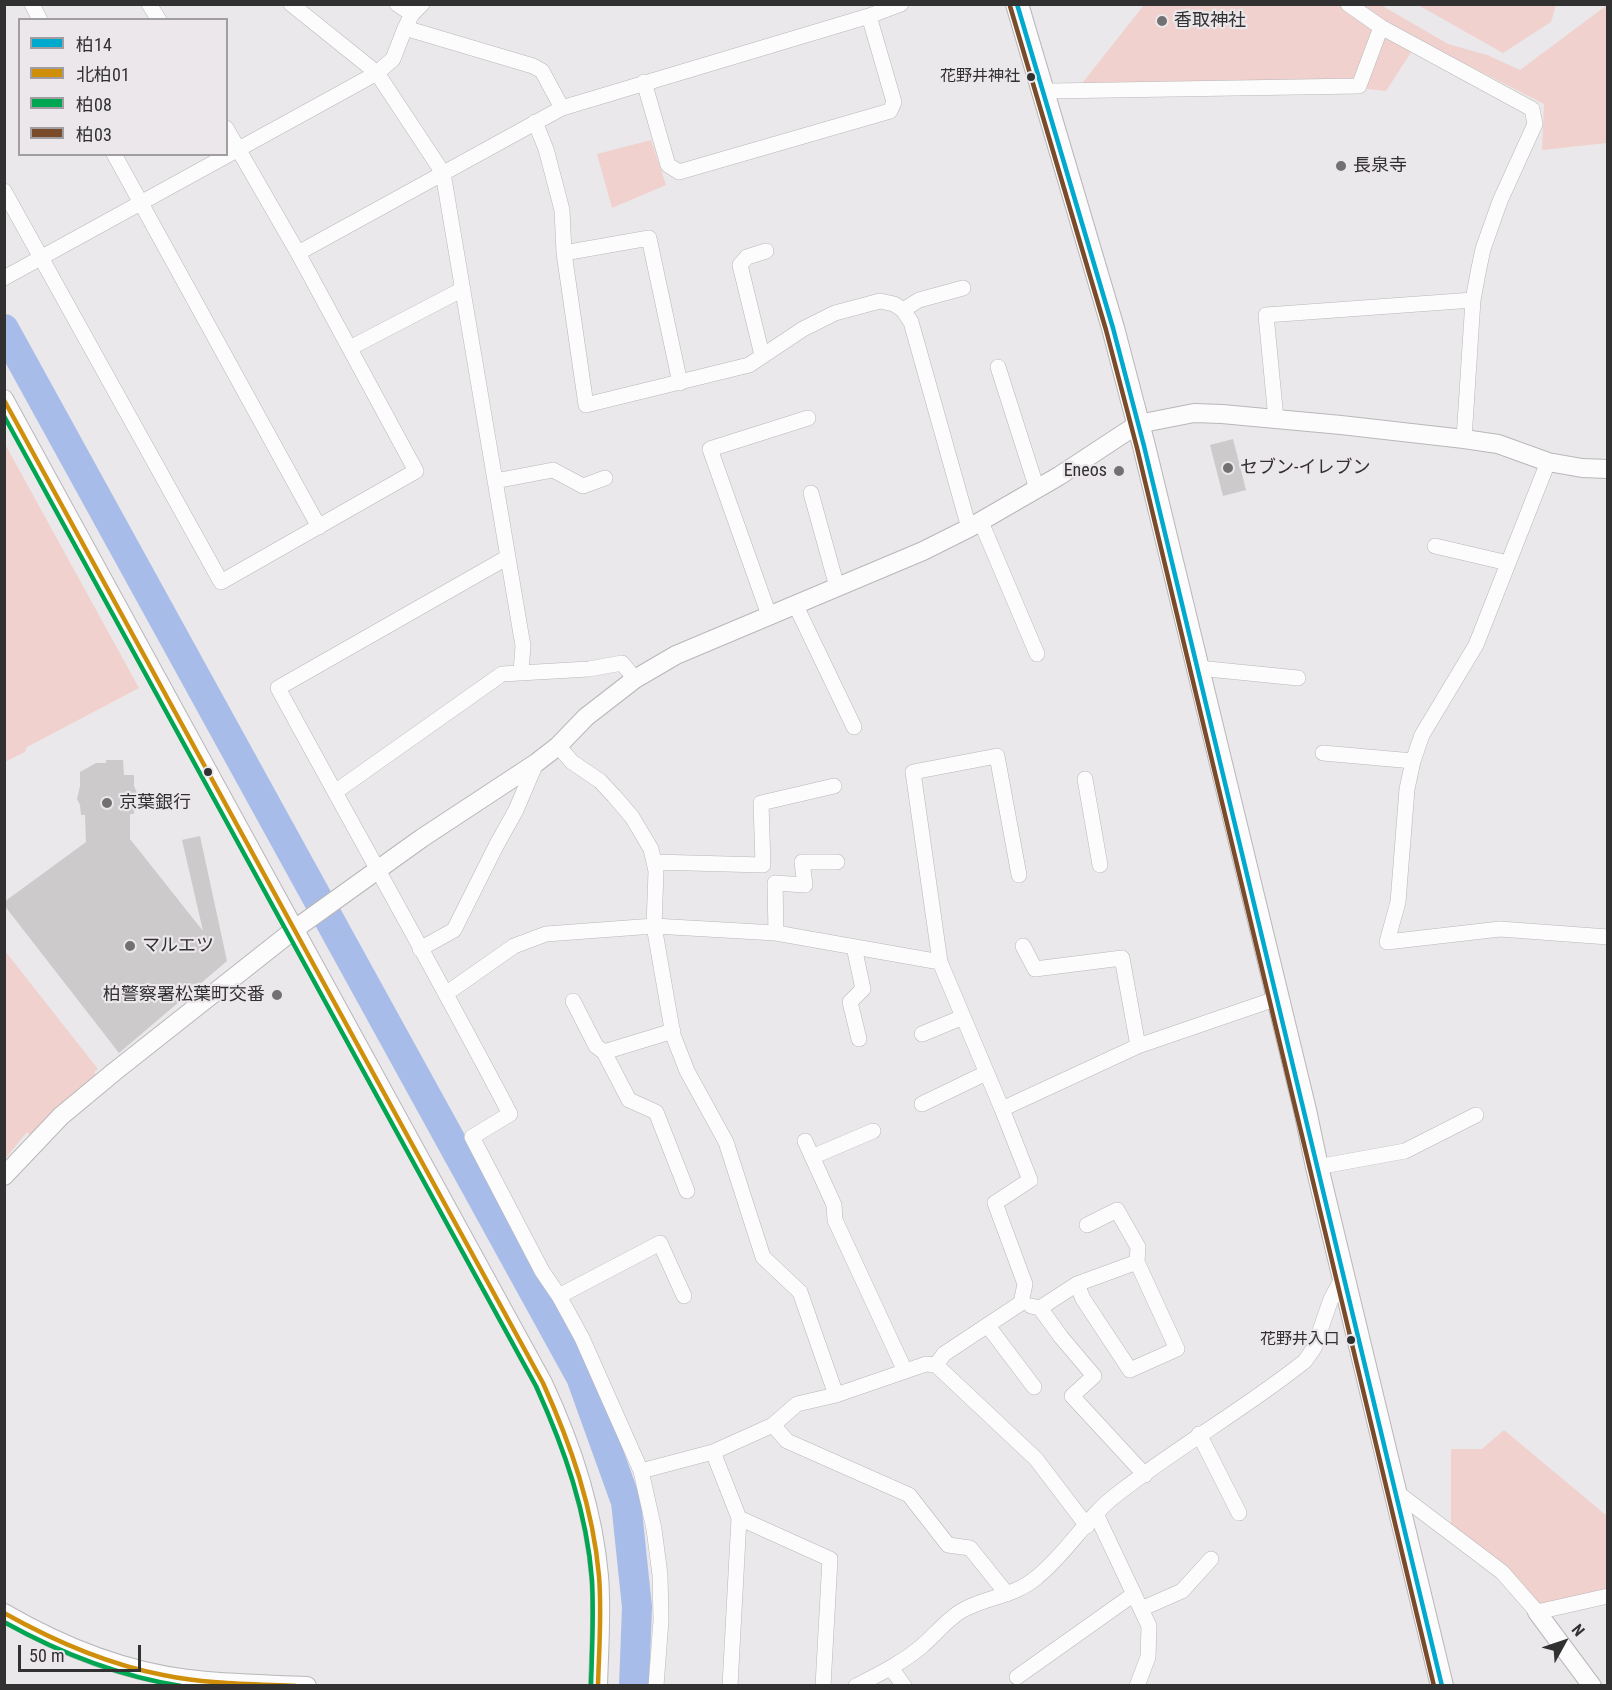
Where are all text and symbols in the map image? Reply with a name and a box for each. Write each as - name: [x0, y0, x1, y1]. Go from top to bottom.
- place label: 香取神社: [1174, 10, 1246, 32]
- marker: 香取神社: [1155, 14, 1169, 28]
- legend: [18, 18, 228, 156]
- text: 柏14: [76, 34, 112, 55]
- text: 北柏01: [76, 64, 130, 85]
- place label: 花野井神社: [940, 67, 1020, 87]
- marker: 花野井神社: [1025, 71, 1037, 83]
- text: 柏08: [76, 94, 112, 115]
- text: 柏03: [76, 124, 112, 145]
- place label: 長泉寺: [1353, 155, 1407, 177]
- marker: 長泉寺: [1334, 159, 1348, 173]
- place label: セブン-イレブン: [1240, 457, 1370, 479]
- place label: Eneos: [1064, 460, 1107, 482]
- marker: セブン-イレブン: [1221, 461, 1235, 475]
- marker: Eneos: [1112, 464, 1126, 478]
- unlabelled marker: [202, 766, 214, 778]
- place label: 京葉銀行: [119, 792, 191, 814]
- marker: 京葉銀行: [100, 796, 114, 810]
- place label: マルエツ: [142, 935, 214, 957]
- marker: マルエツ: [123, 939, 137, 953]
- place label: 柏警察署松葉町交番: [103, 984, 265, 1006]
- marker: 柏警察署松葉町交番: [270, 988, 284, 1002]
- place label: 花野井入口: [1260, 1330, 1340, 1350]
- marker: 花野井入口: [1345, 1334, 1357, 1346]
- north arrow: [1534, 1612, 1594, 1672]
- text: N: [1568, 1620, 1589, 1640]
- scale bar: [21, 1633, 144, 1671]
- text: 50 m: [29, 1645, 64, 1666]

